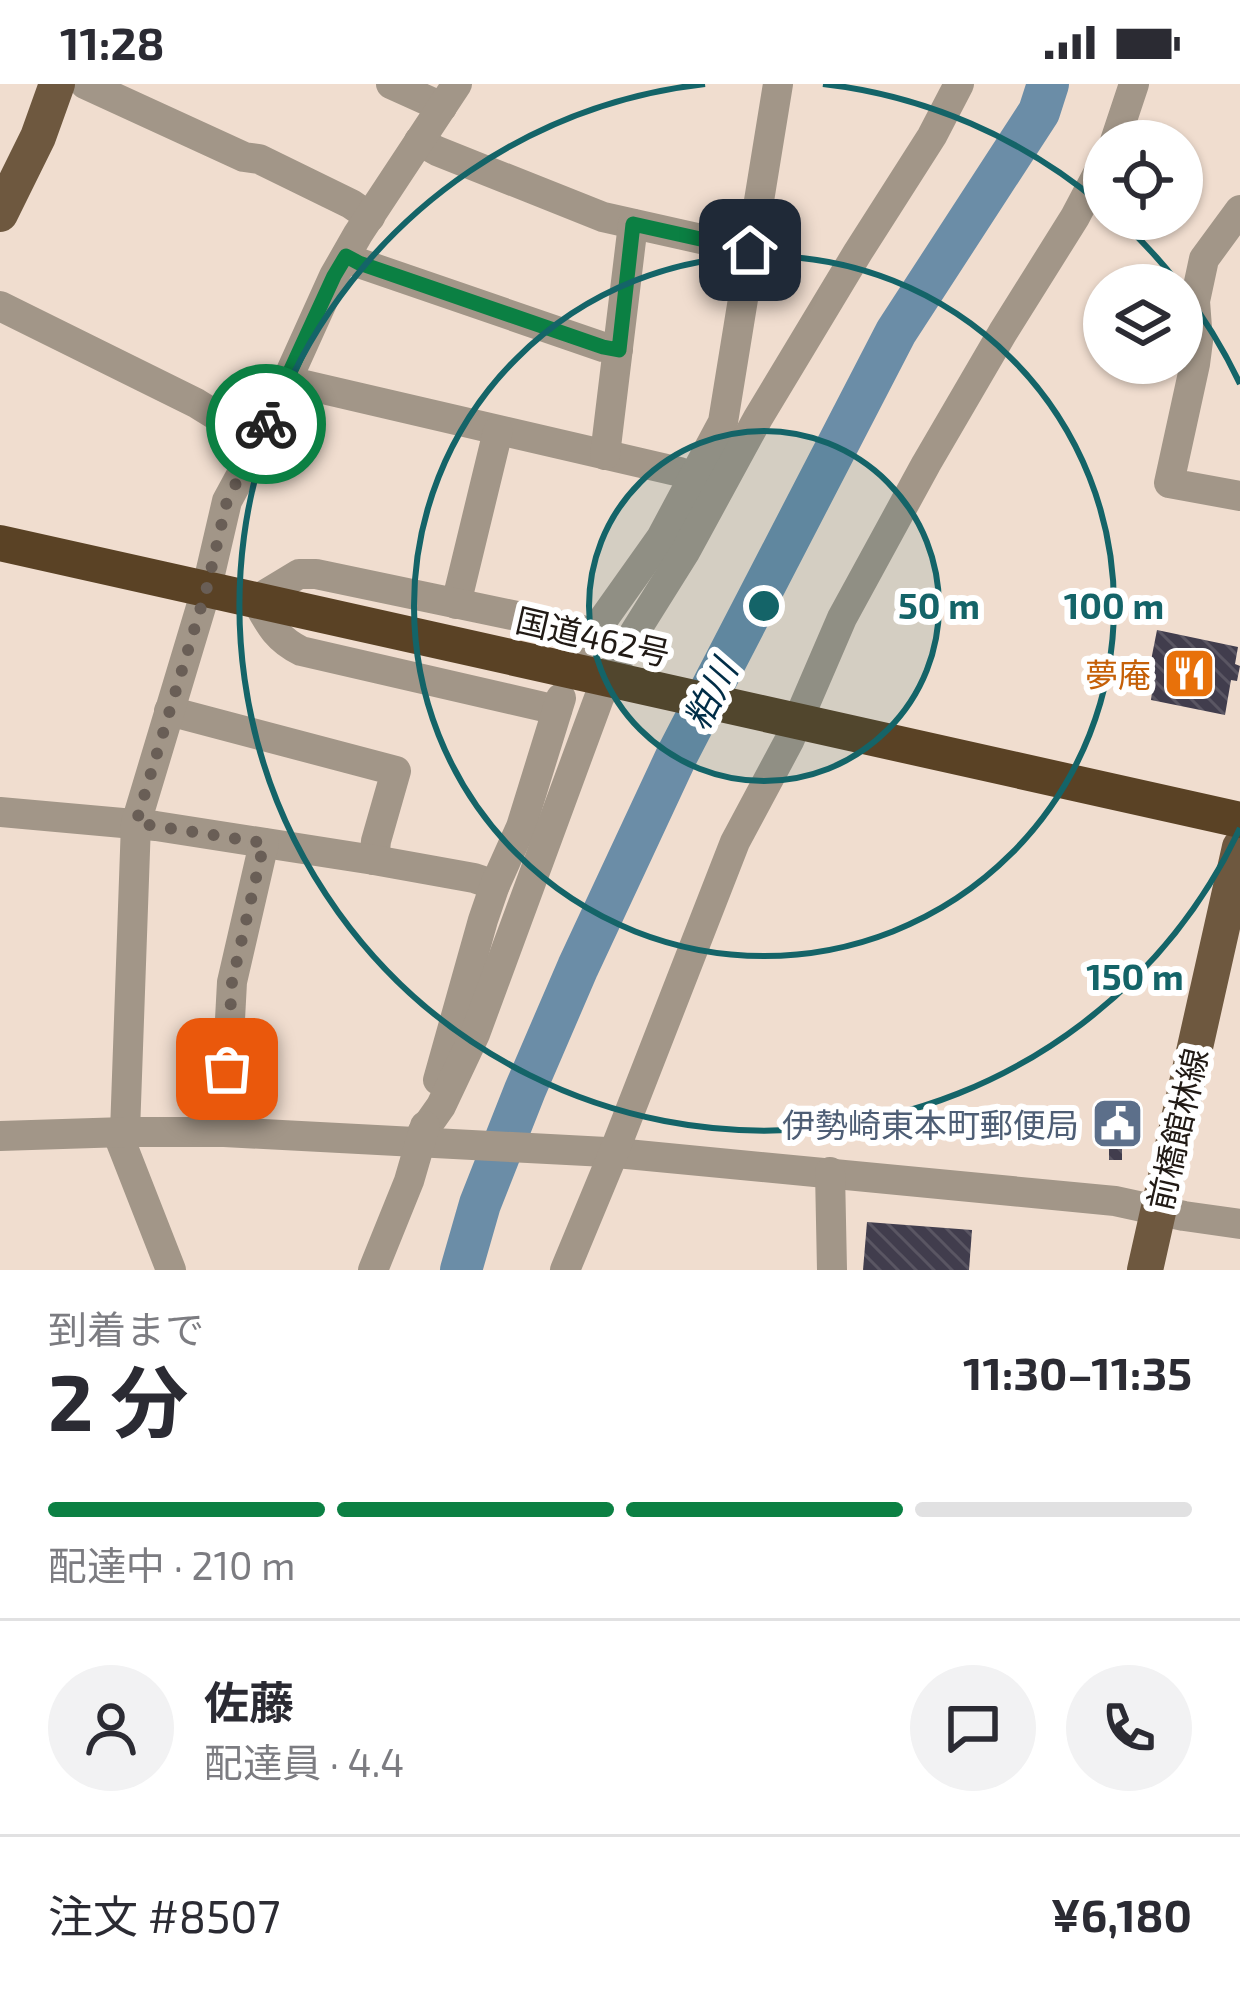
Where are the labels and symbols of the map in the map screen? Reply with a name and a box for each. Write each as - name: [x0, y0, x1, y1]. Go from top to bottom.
- pin: [699, 199, 801, 301]
- courier: [206, 364, 326, 484]
- text: 50 m: [898, 583, 980, 626]
- text: 100 m: [1064, 583, 1164, 626]
- centre of rings: [743, 585, 785, 627]
- street label: 国道462号: [512, 599, 674, 673]
- restaurant icon: 夢庵: [1162, 646, 1218, 702]
- water label: 粕川: [673, 649, 746, 736]
- place label: 夢庵: [1085, 654, 1151, 694]
- text: 150 m: [1086, 954, 1184, 997]
- pin: [176, 1018, 278, 1120]
- street label: 前橋館林線: [1139, 1044, 1215, 1214]
- public building icon: 伊勢崎東本町郵便局: [1090, 1096, 1146, 1152]
- place label: 伊勢崎東本町郵便局: [782, 1104, 1079, 1144]

